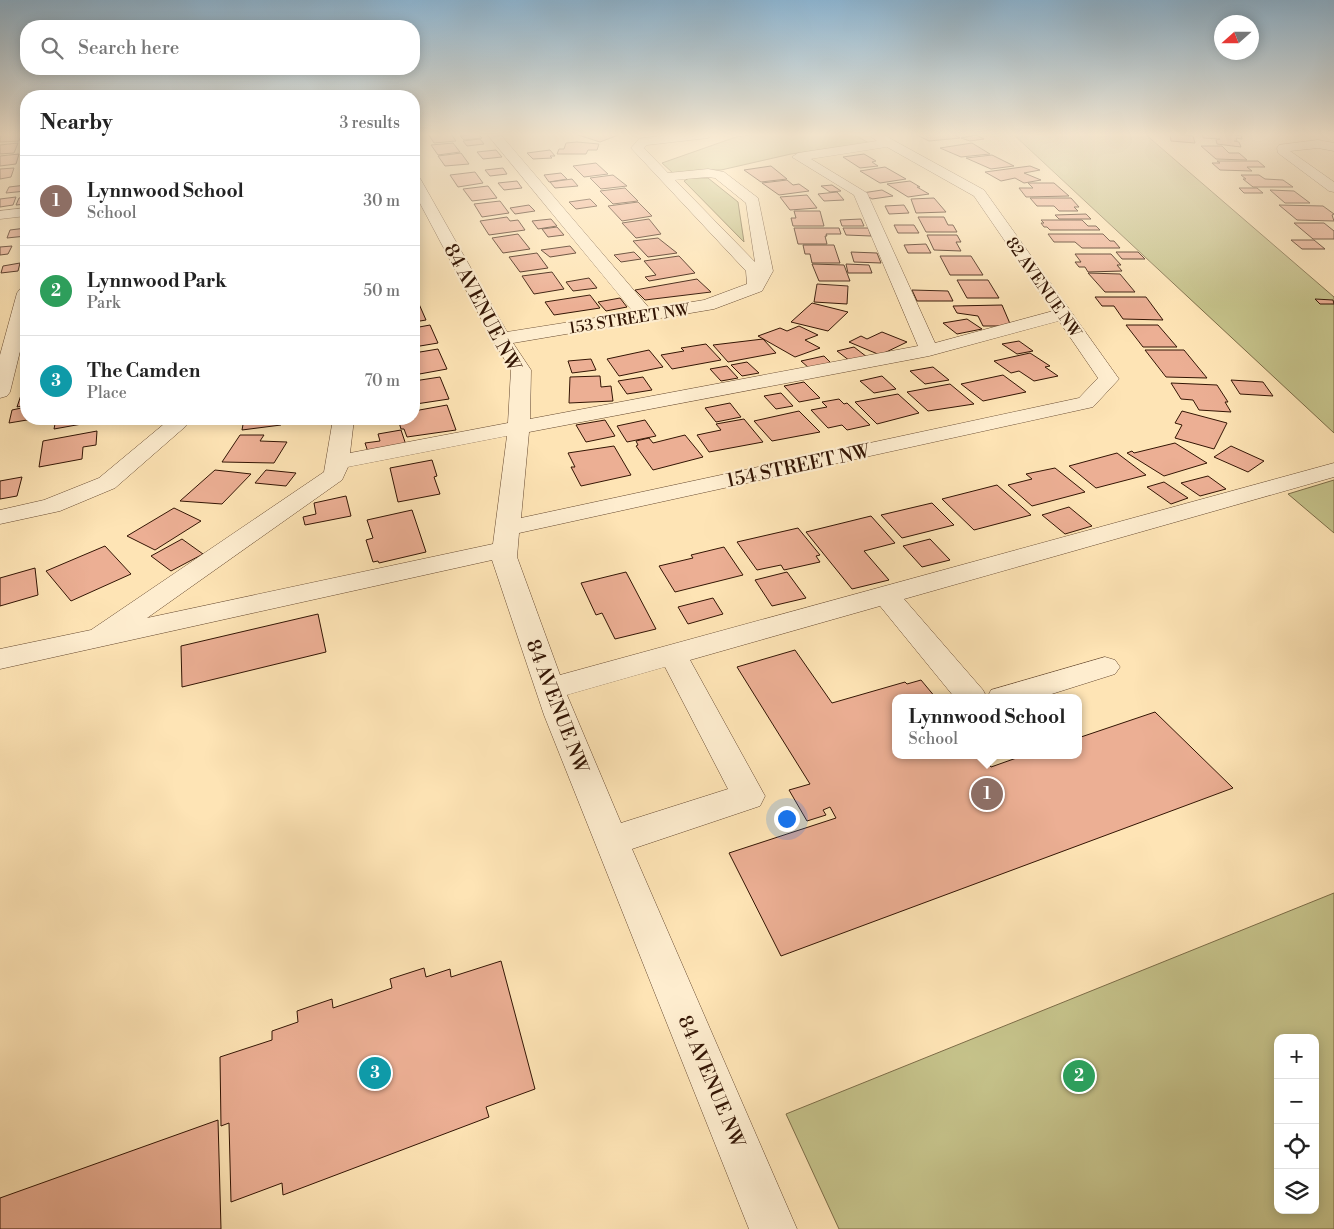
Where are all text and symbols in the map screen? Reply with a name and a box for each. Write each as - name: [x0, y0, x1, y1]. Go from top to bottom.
- north arrow: [1214, 15, 1259, 60]
- search box: [20, 20, 420, 75]
- icon: search: [38, 34, 66, 62]
- text: Search here: [78, 36, 179, 60]
- text: Nearby: [40, 110, 113, 136]
- text: 3 results: [339, 113, 400, 133]
- text: Lynnwood School: [87, 179, 244, 203]
- text: 1: [52, 191, 60, 211]
- text: 30 m: [363, 191, 400, 211]
- text: School: [87, 203, 136, 223]
- street label: 82 AVENUE NW: [1001, 233, 1086, 342]
- street label: 84 AVENUE NW: [438, 239, 526, 376]
- text: Lynnwood Park: [87, 269, 227, 293]
- text: 2: [51, 281, 61, 301]
- text: 50 m: [363, 281, 400, 301]
- text: Park: [87, 293, 120, 313]
- street label: 153 STREET NW: [567, 299, 691, 338]
- text: The Camden: [87, 359, 200, 383]
- text: 3: [51, 371, 61, 391]
- text: 70 m: [364, 371, 400, 391]
- text: Place: [87, 383, 127, 403]
- street label: 154 STREET NW: [724, 439, 873, 493]
- street label: 84 AVENUE NW: [521, 636, 594, 777]
- popup: [892, 694, 1082, 759]
- text: Lynnwood School: [909, 705, 1065, 729]
- text: School: [909, 729, 958, 749]
- pin: 1: [971, 775, 1003, 813]
- your location: [774, 806, 800, 832]
- street label: 84 AVENUE NW: [672, 1012, 750, 1152]
- map controls: [1274, 1034, 1319, 1214]
- button: +: [1274, 1034, 1319, 1079]
- pin: 3: [359, 1054, 391, 1092]
- pin: 2: [1063, 1057, 1095, 1095]
- button: −: [1274, 1079, 1319, 1124]
- button: locate: [1274, 1124, 1319, 1169]
- button: layers: [1274, 1169, 1319, 1214]

